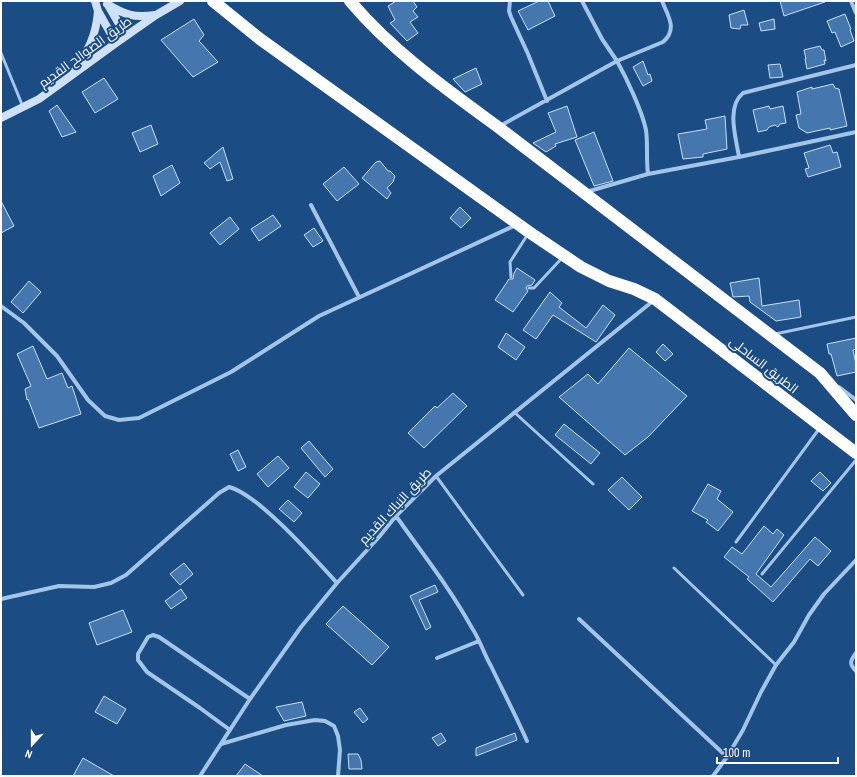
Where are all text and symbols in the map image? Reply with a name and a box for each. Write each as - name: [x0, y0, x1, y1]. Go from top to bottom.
- street label: طريق الصوالح القديم: [35, 13, 135, 92]
- street label: الطريق الساحلى: [726, 333, 802, 397]
- street label: طريق النباك القديم: [355, 464, 436, 549]
- north arrow: [12, 725, 52, 765]
- scale bar: [717, 739, 838, 765]
- text: 100 m: [723, 745, 750, 761]
- text: N: [23, 747, 34, 762]

